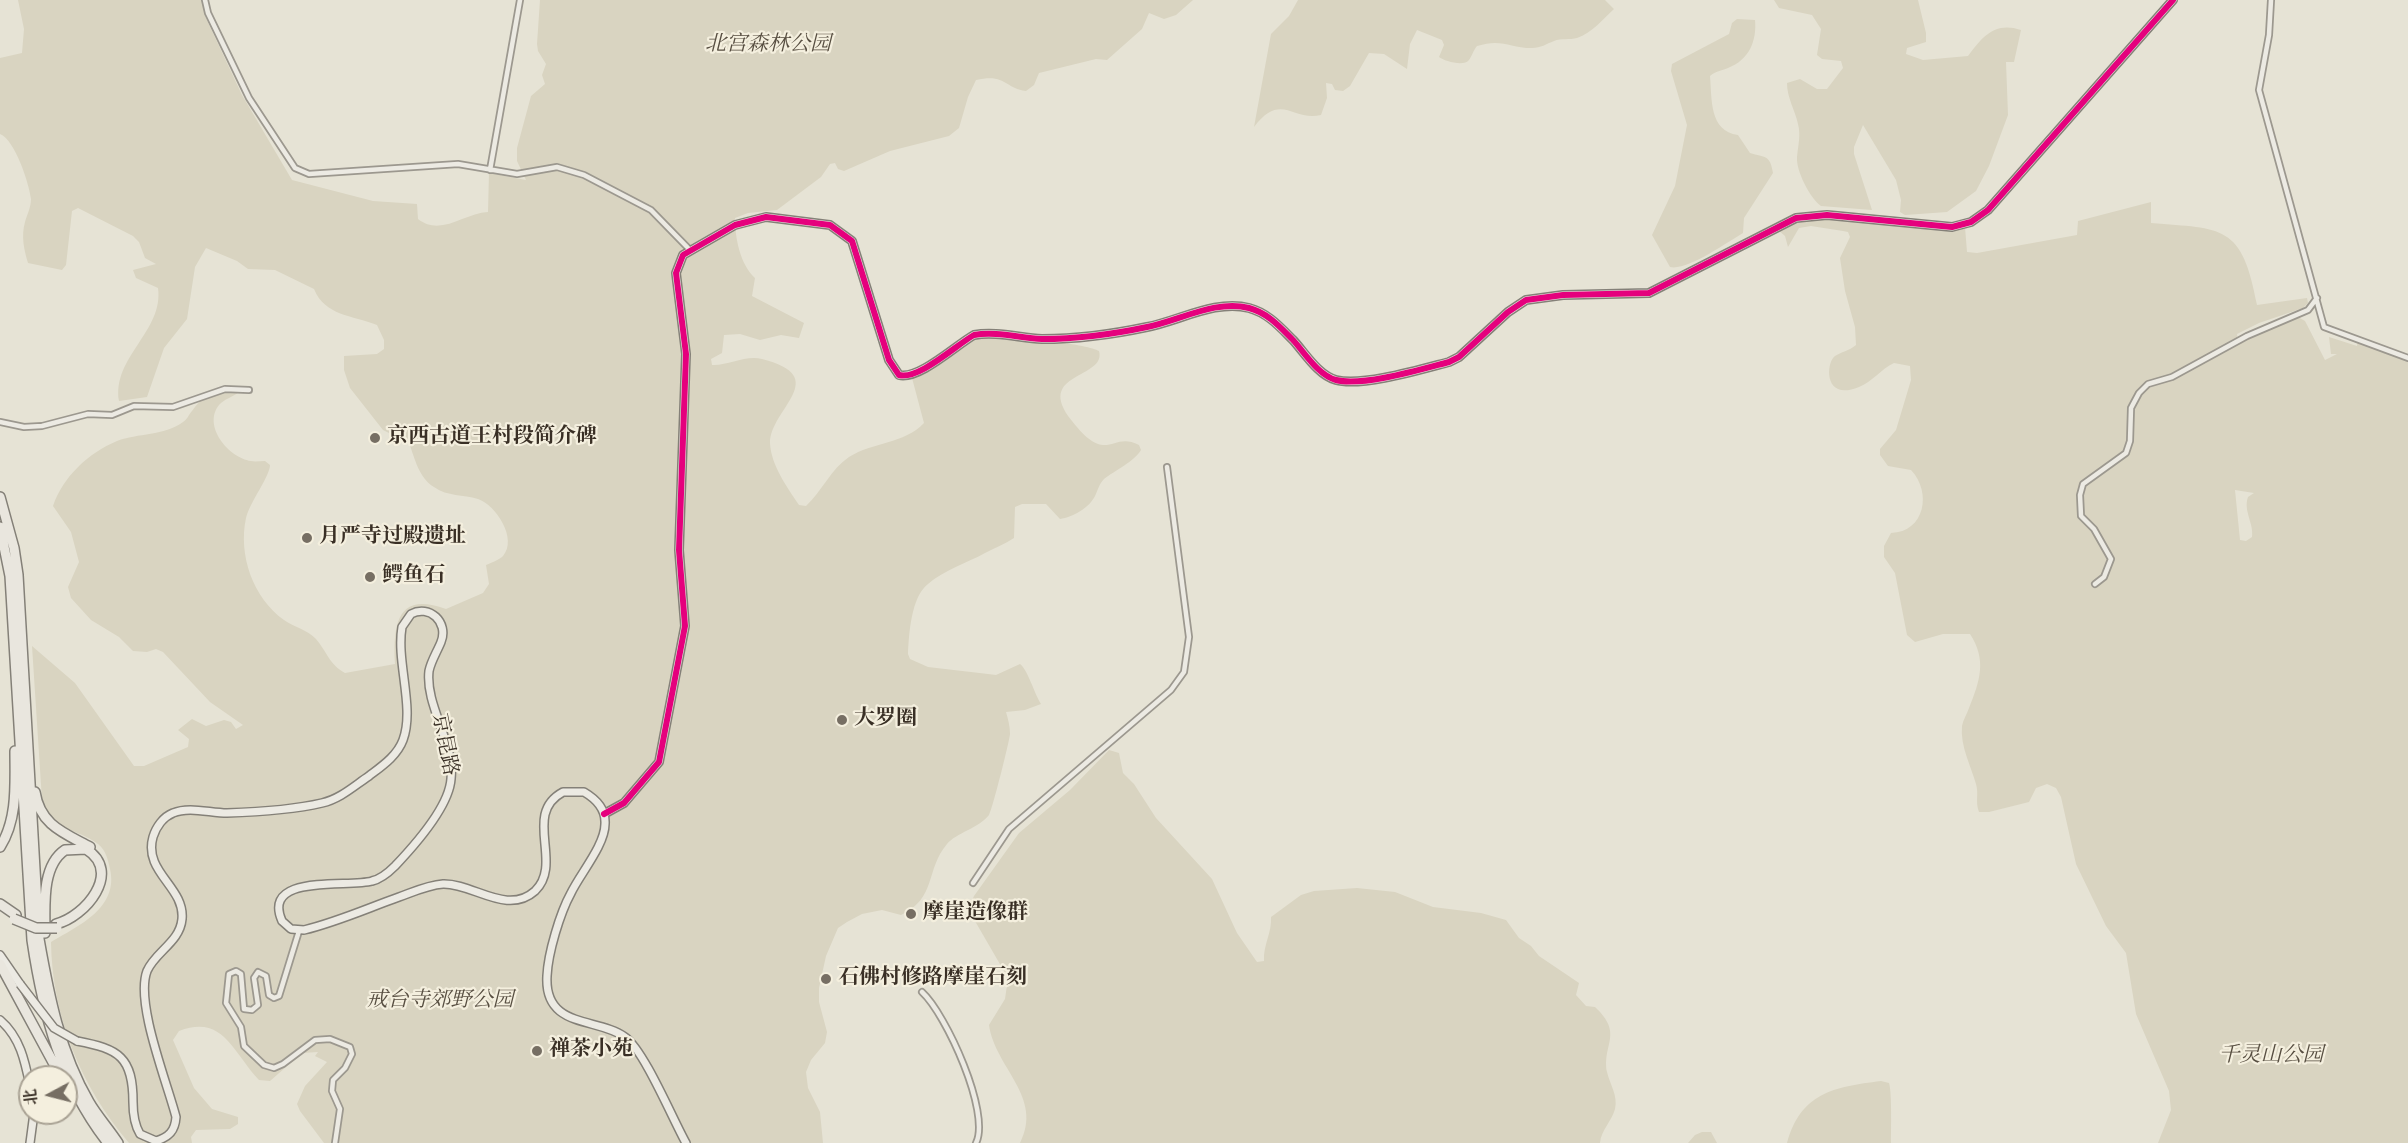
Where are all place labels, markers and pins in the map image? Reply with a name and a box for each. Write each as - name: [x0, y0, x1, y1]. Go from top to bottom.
- place label: 京西古道王村段简介碑: [387, 425, 597, 451]
- marker: 京西古道王村段简介碑: [368, 431, 382, 445]
- place label: 月严寺过殿遗址: [319, 525, 466, 551]
- marker: 月严寺过殿遗址: [300, 531, 314, 545]
- place label: 鳄鱼石: [382, 564, 445, 590]
- marker: 鳄鱼石: [363, 570, 377, 584]
- place label: 大罗圈: [854, 707, 917, 733]
- marker: 大罗圈: [835, 713, 849, 727]
- place label: 摩崖造像群: [923, 901, 1028, 927]
- marker: 摩崖造像群: [904, 907, 918, 921]
- place label: 石佛村修路摩崖石刻: [838, 966, 1027, 992]
- marker: 石佛村修路摩崖石刻: [819, 972, 833, 986]
- place label: 禅茶小苑: [549, 1038, 633, 1064]
- marker: 禅茶小苑: [530, 1044, 544, 1058]

